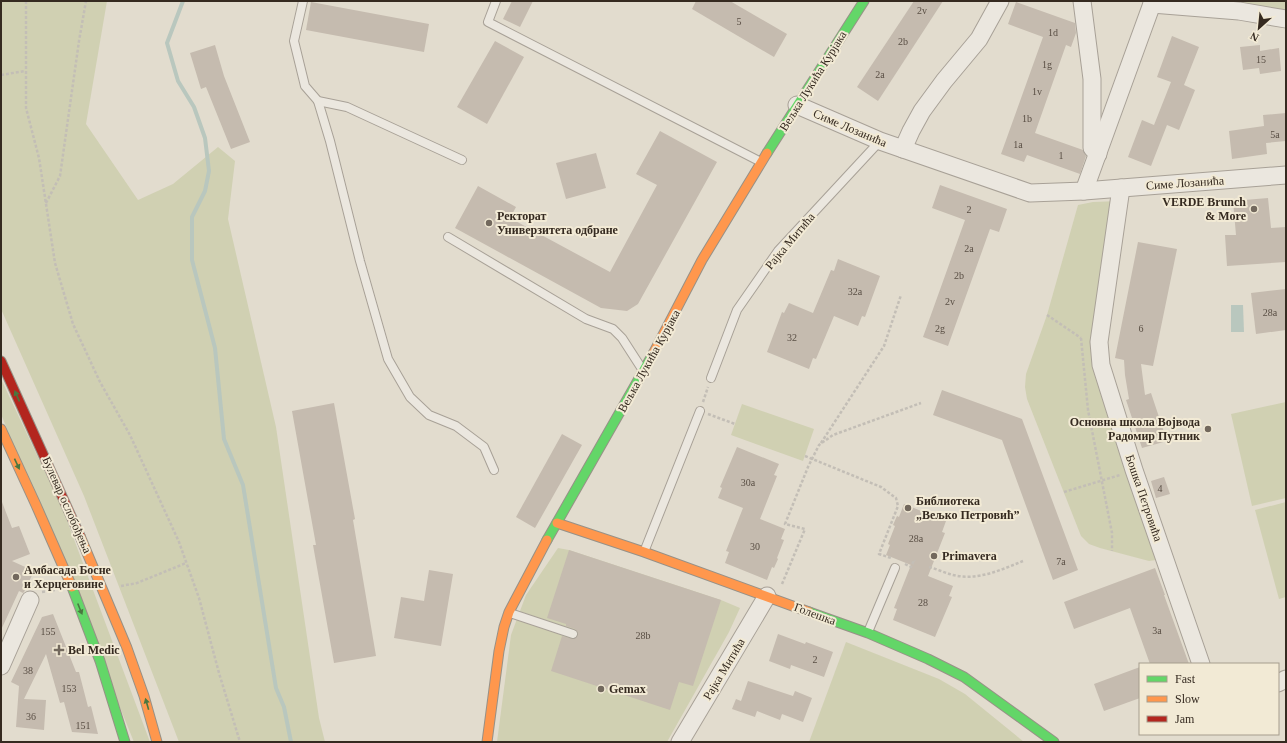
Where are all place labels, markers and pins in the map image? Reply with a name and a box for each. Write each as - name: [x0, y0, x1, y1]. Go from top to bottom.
- place label: VERDE Brunch & More: [1162, 195, 1247, 223]
- marker: VERDE Brunch & More: [1249, 204, 1259, 214]
- place label: Ректорат Универзитета одбране: [497, 209, 619, 237]
- marker: Ректорат Универзитета одбране: [484, 218, 494, 228]
- place label: Основна школа Војвода Радомир Путник: [1070, 415, 1200, 443]
- marker: Основна школа Војвода Радомир Путник: [1203, 424, 1213, 434]
- place label: Библиотека „Вељко Петровић”: [916, 494, 1020, 522]
- marker: Библиотека „Вељко Петровић”: [903, 503, 913, 513]
- place label: Primavera: [942, 549, 997, 563]
- marker: Primavera: [929, 551, 939, 561]
- place label: Амбасада Босне и Херцеговине: [24, 563, 112, 591]
- marker: Амбасада Босне и Херцеговине: [11, 572, 21, 582]
- place label: Bel Medic: [68, 643, 120, 657]
- marker: Bel Medic: [53, 644, 65, 656]
- place label: Gemax: [609, 682, 646, 696]
- marker: Gemax: [596, 684, 606, 694]

